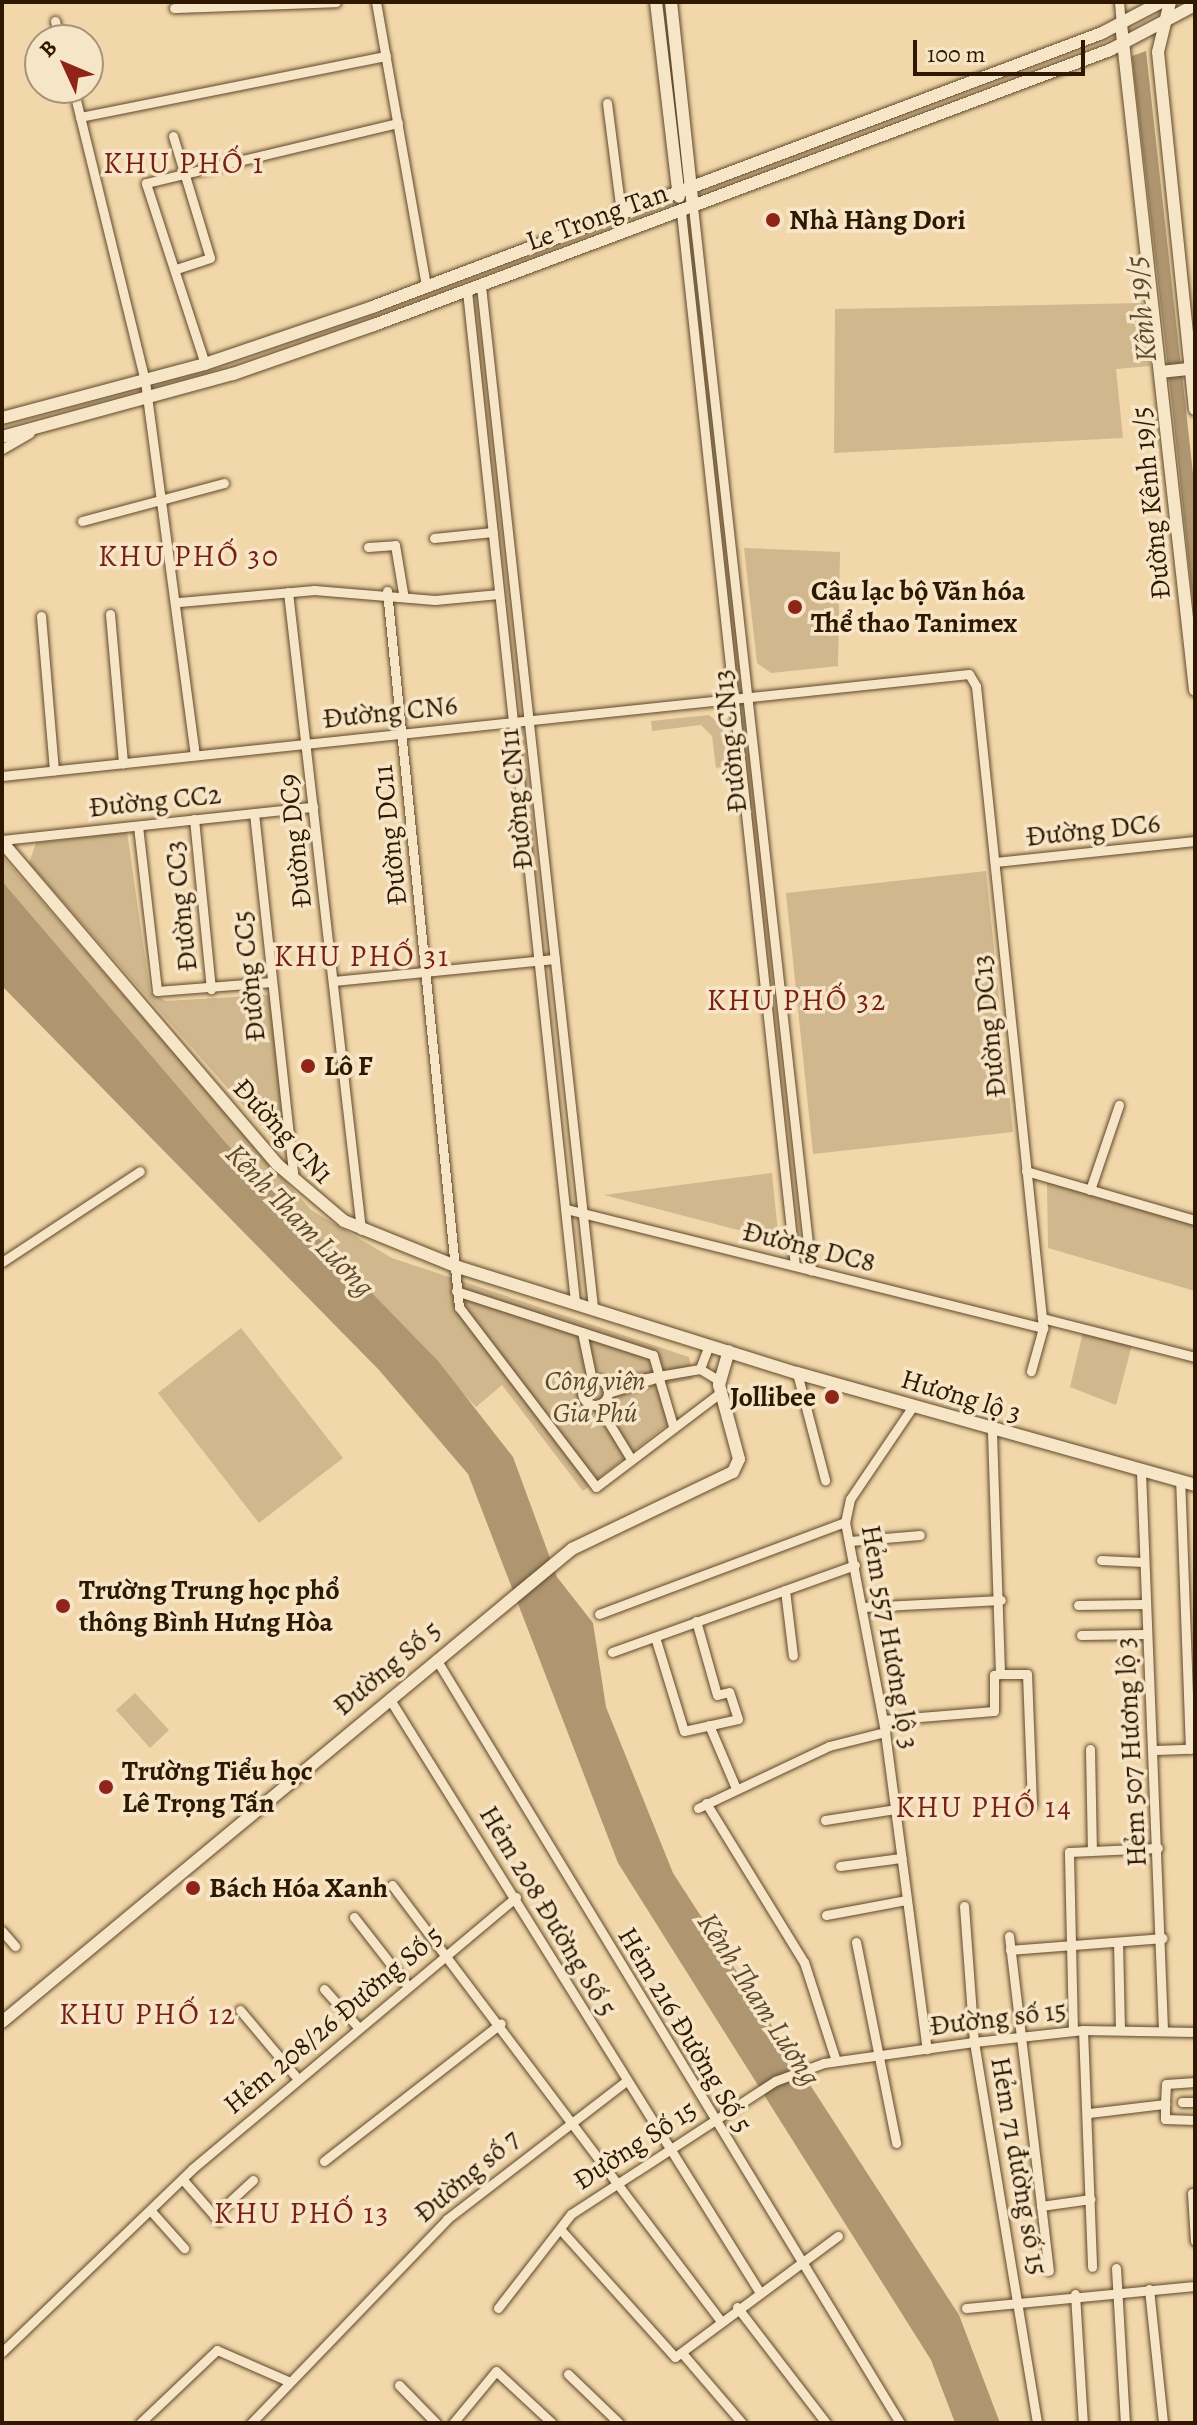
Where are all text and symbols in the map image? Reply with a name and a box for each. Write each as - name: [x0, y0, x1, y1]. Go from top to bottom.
- north arrow: [24, 24, 104, 104]
- scale bar: [917, 24, 1089, 74]
- text: B: [33, 33, 64, 64]
- text: 100 m: [927, 38, 986, 70]
- district label: KHU PHỐ 1: [103, 145, 265, 181]
- street label: Le Trong Tan: [522, 176, 672, 258]
- place label: Nhà Hàng Dori: [789, 203, 966, 237]
- marker: Nhà Hàng Dori: [764, 211, 782, 229]
- water label: Kênh 19/5: [1118, 254, 1164, 364]
- street label: Đường Kênh 19/5: [1124, 405, 1178, 601]
- district label: KHU PHỐ 30: [98, 538, 280, 574]
- place label: Câu lạc bộ Văn hóa Thể thao Tanimex: [811, 574, 1025, 640]
- marker: Câu lạc bộ Văn hóa Thể thao Tanimex: [786, 598, 804, 616]
- street label: Đường CN13: [706, 668, 754, 814]
- street label: Đường CN6: [321, 688, 459, 736]
- street label: Đường CN11: [492, 727, 540, 871]
- street label: Đường DC11: [366, 763, 414, 907]
- street label: Đường DC9: [271, 772, 319, 910]
- street label: Đường CC2: [87, 777, 223, 825]
- street label: Đường DC6: [1024, 806, 1162, 854]
- street label: Đường CC3: [157, 839, 205, 973]
- street label: Đường CC5: [225, 909, 273, 1043]
- district label: KHU PHỐ 31: [274, 938, 450, 974]
- street label: Đường DC13: [965, 953, 1013, 1099]
- district label: KHU PHỐ 32: [707, 982, 887, 1018]
- place label: Lô F: [324, 1049, 373, 1083]
- marker: Lô F: [299, 1057, 317, 1075]
- street label: Đường CN1: [226, 1071, 340, 1191]
- water label: Kênh Tham Lương: [218, 1136, 382, 1304]
- street label: Đường DC8: [739, 1214, 879, 1280]
- street label: Hương lộ 3: [897, 1362, 1025, 1430]
- park label: Công viên Gia Phú: [545, 1364, 645, 1430]
- place label: Jollibee: [730, 1380, 816, 1414]
- marker: Jollibee: [823, 1388, 841, 1406]
- street label: Hẻm 557 Hương lộ 3: [854, 1522, 926, 1752]
- place label: Trường Trung học phổ thông Bình Hưng Hòa: [79, 1573, 339, 1639]
- marker: Trường Trung học phổ thông Bình Hưng Hòa: [54, 1597, 72, 1615]
- street label: Đường Số 5: [326, 1613, 448, 1723]
- street label: Hẻm 507 Hương lộ 3: [1108, 1636, 1154, 1868]
- place label: Trường Tiểu học Lê Trọng Tấn: [122, 1754, 313, 1820]
- marker: Trường Tiểu học Lê Trọng Tấn: [97, 1778, 115, 1796]
- district label: KHU PHỐ 14: [895, 1789, 1073, 1825]
- street label: Hẻm 208 Đường Số 5: [472, 1800, 624, 2022]
- place label: Bách Hóa Xanh: [209, 1871, 388, 1905]
- marker: Bách Hóa Xanh: [184, 1879, 202, 1897]
- water label: Kênh Tham Lương: [690, 1906, 828, 2092]
- street label: Hẻm 208/26 Đường Số 5: [217, 1919, 449, 2121]
- street label: Hẻm 216 Đường Số 5: [610, 1921, 760, 2139]
- street label: Đường số 15: [928, 1993, 1068, 2043]
- district label: KHU PHỐ 12: [59, 1996, 237, 2032]
- street label: Hẻm 71 đường số 15: [983, 2054, 1055, 2278]
- street label: Đường Số 15: [567, 2093, 703, 2197]
- street label: Đường số 7: [407, 2122, 527, 2230]
- district label: KHU PHỐ 13: [214, 2195, 390, 2231]

